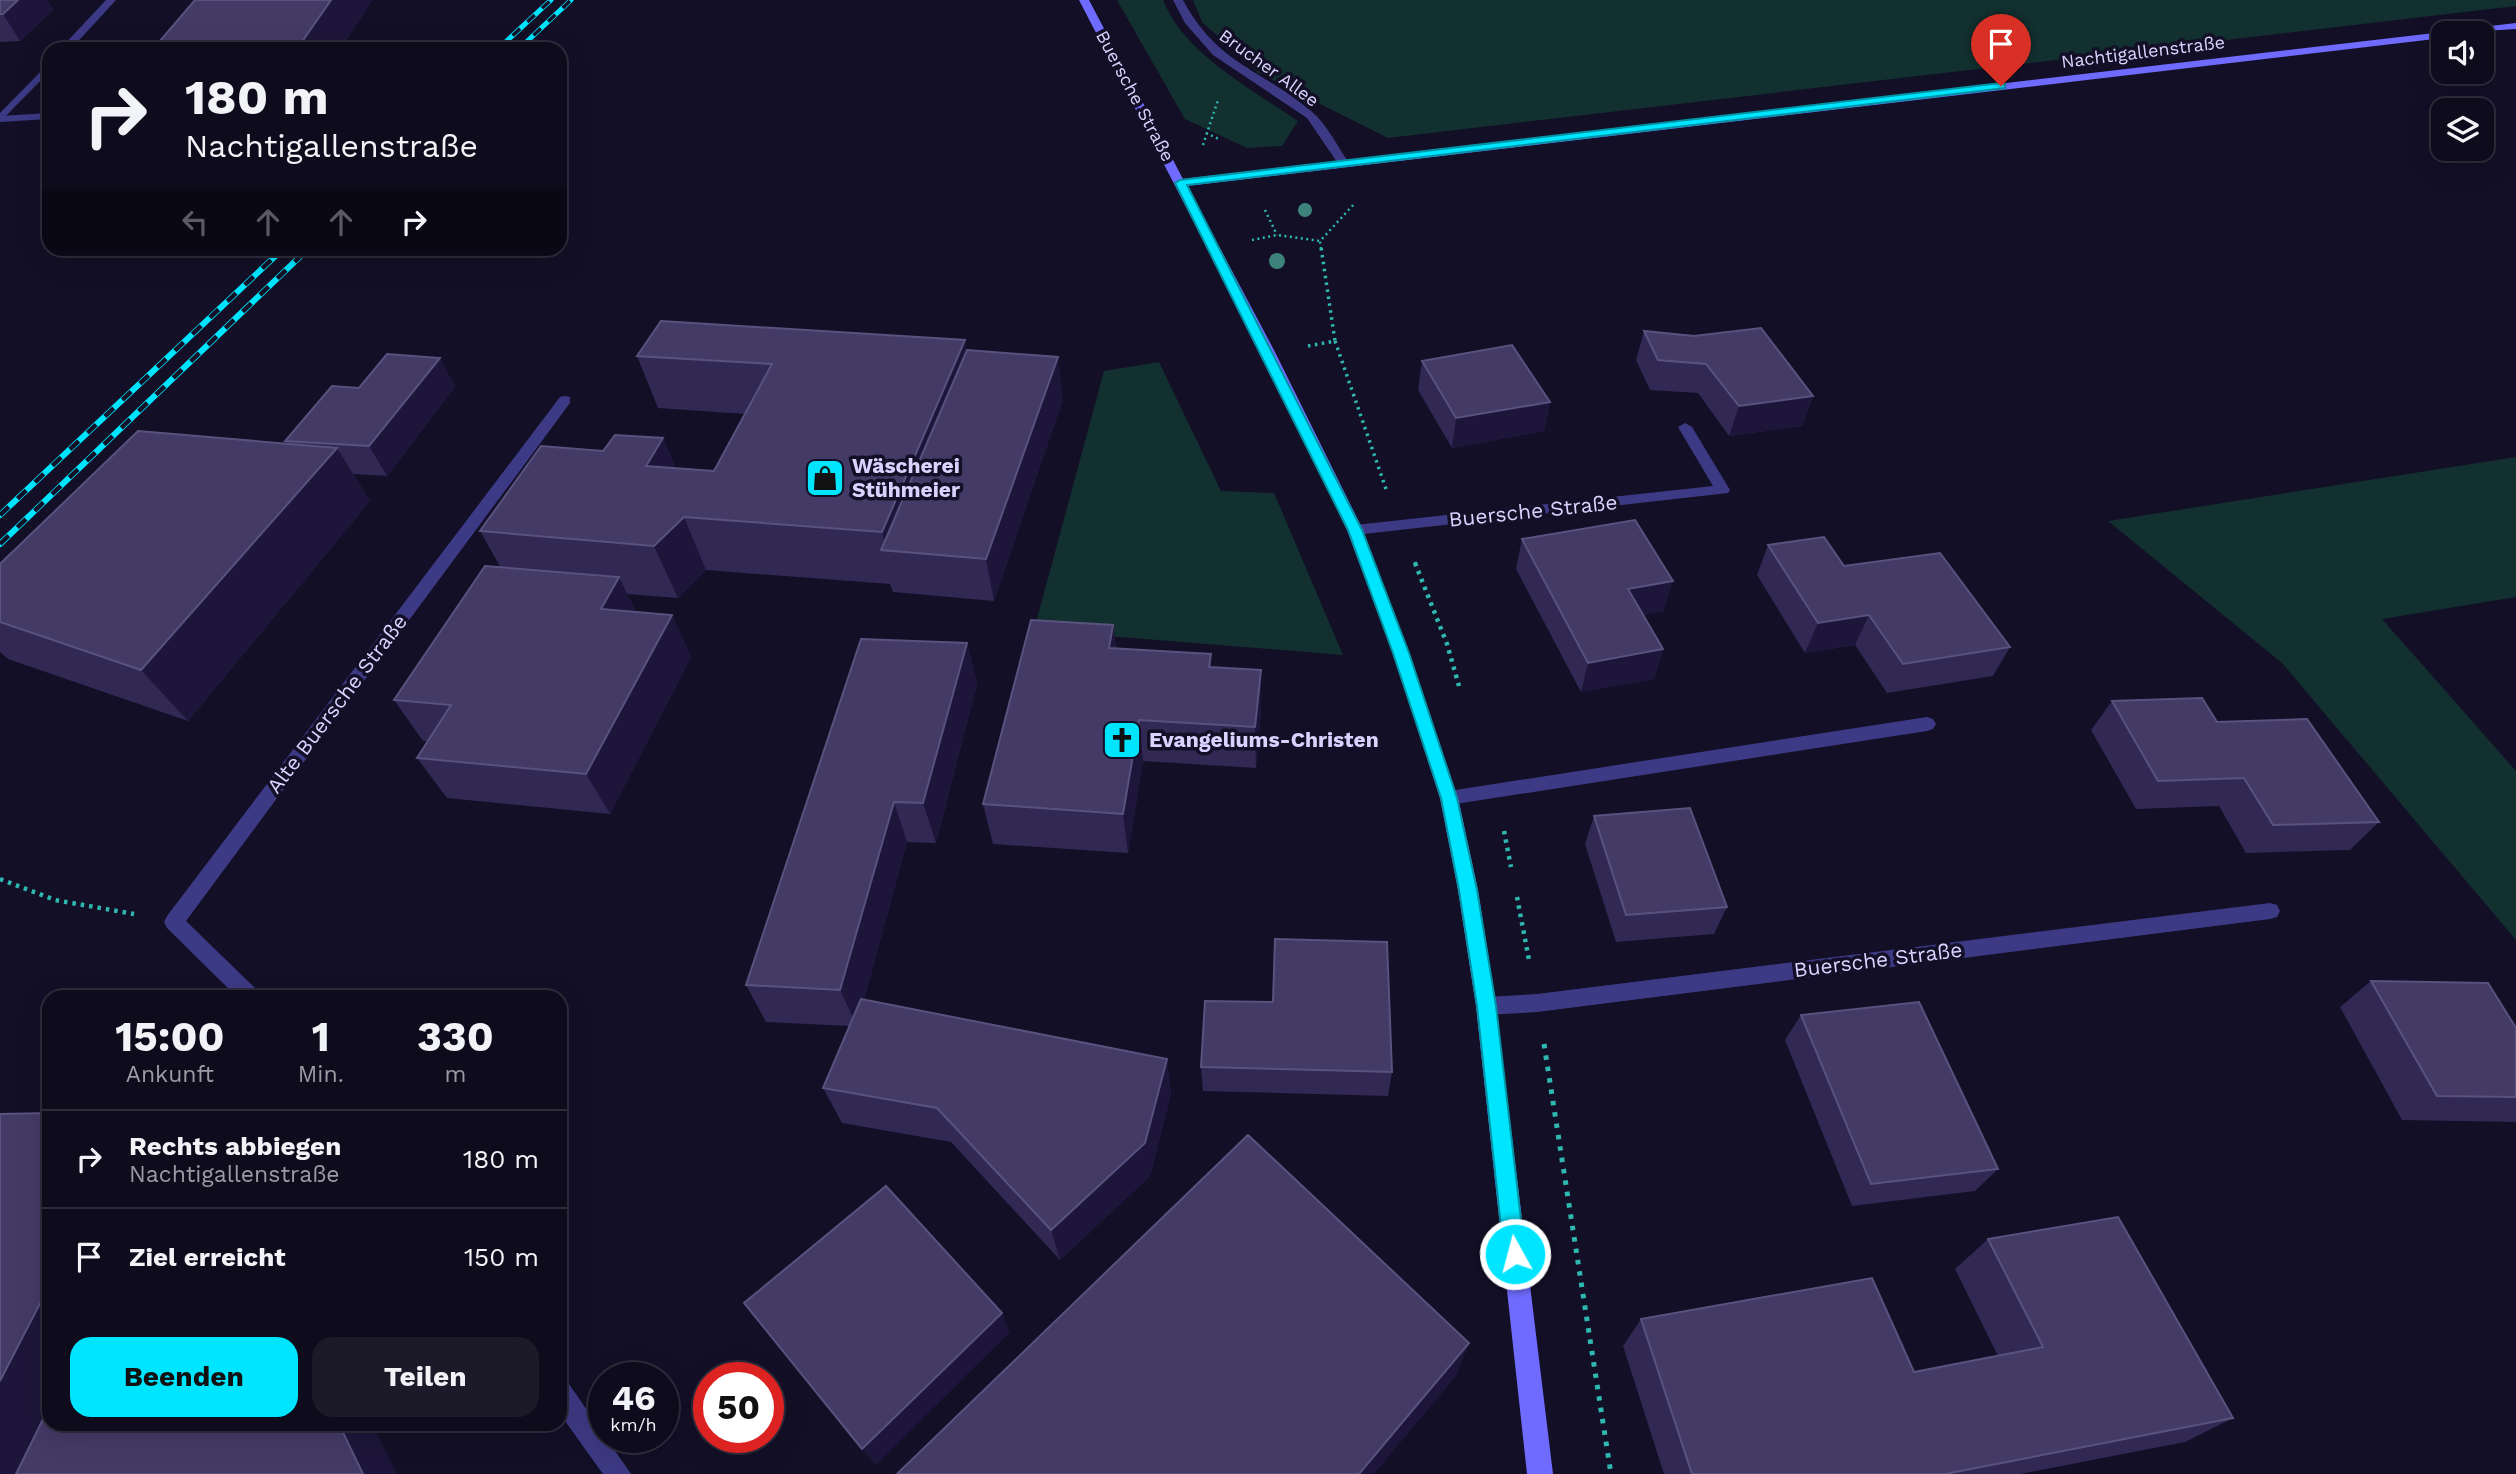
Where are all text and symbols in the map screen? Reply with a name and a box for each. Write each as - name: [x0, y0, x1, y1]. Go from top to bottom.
- pin: [1971, 14, 2031, 86]
- map controls: [2431, 21, 2494, 161]
- button: sound: [2431, 21, 2494, 84]
- street label: Brucher Allee: [1215, 24, 1323, 111]
- icon: arrive: [1982, 25, 2020, 63]
- street label: Buersche Straße: [1092, 27, 1179, 165]
- street label: Nachtigallenstraße: [2060, 31, 2226, 72]
- text: 180 m: [185, 68, 329, 126]
- icon: right: [70, 70, 161, 161]
- button: layers: [2431, 98, 2494, 161]
- text: Nachtigallenstraße: [185, 127, 478, 165]
- icon: left: [176, 203, 214, 241]
- icon: ahead: [249, 203, 287, 241]
- icon: ahead: [322, 203, 360, 241]
- icon: right: [395, 203, 433, 241]
- place label: Wäscherei Stühmeier: [852, 453, 960, 502]
- shop icon: Wäscherei Stühmeier: [804, 457, 846, 499]
- street label: Buersche Straße: [1447, 489, 1619, 532]
- street label: Alte Buersche Straße: [261, 609, 412, 798]
- church icon: Evangeliums-Christen: [1101, 719, 1143, 761]
- place label: Evangeliums-Christen: [1149, 727, 1379, 752]
- street label: Buersche Straße: [1792, 937, 1964, 982]
- text: 15:00: [115, 1012, 225, 1061]
- text: 1: [312, 1012, 330, 1061]
- text: 330: [417, 1012, 494, 1061]
- text: Ankunft: [126, 1061, 214, 1088]
- text: Min.: [298, 1061, 344, 1088]
- text: m: [444, 1061, 466, 1088]
- text: Rechts abbiegen: [129, 1131, 341, 1161]
- icon: right: [70, 1140, 108, 1178]
- text: 180 m: [463, 1144, 539, 1174]
- text: Nachtigallenstraße: [129, 1161, 340, 1188]
- position arrow: [1478, 1217, 1552, 1291]
- icon: arrive: [70, 1238, 108, 1276]
- text: Ziel erreicht: [129, 1242, 286, 1272]
- text: 150 m: [464, 1242, 539, 1272]
- button: Beenden: [70, 1337, 298, 1417]
- button: Teilen: [312, 1337, 539, 1417]
- speed limit sign: 50: [693, 1362, 784, 1453]
- text: 46: [611, 1377, 656, 1419]
- text: km/h: [610, 1414, 657, 1435]

